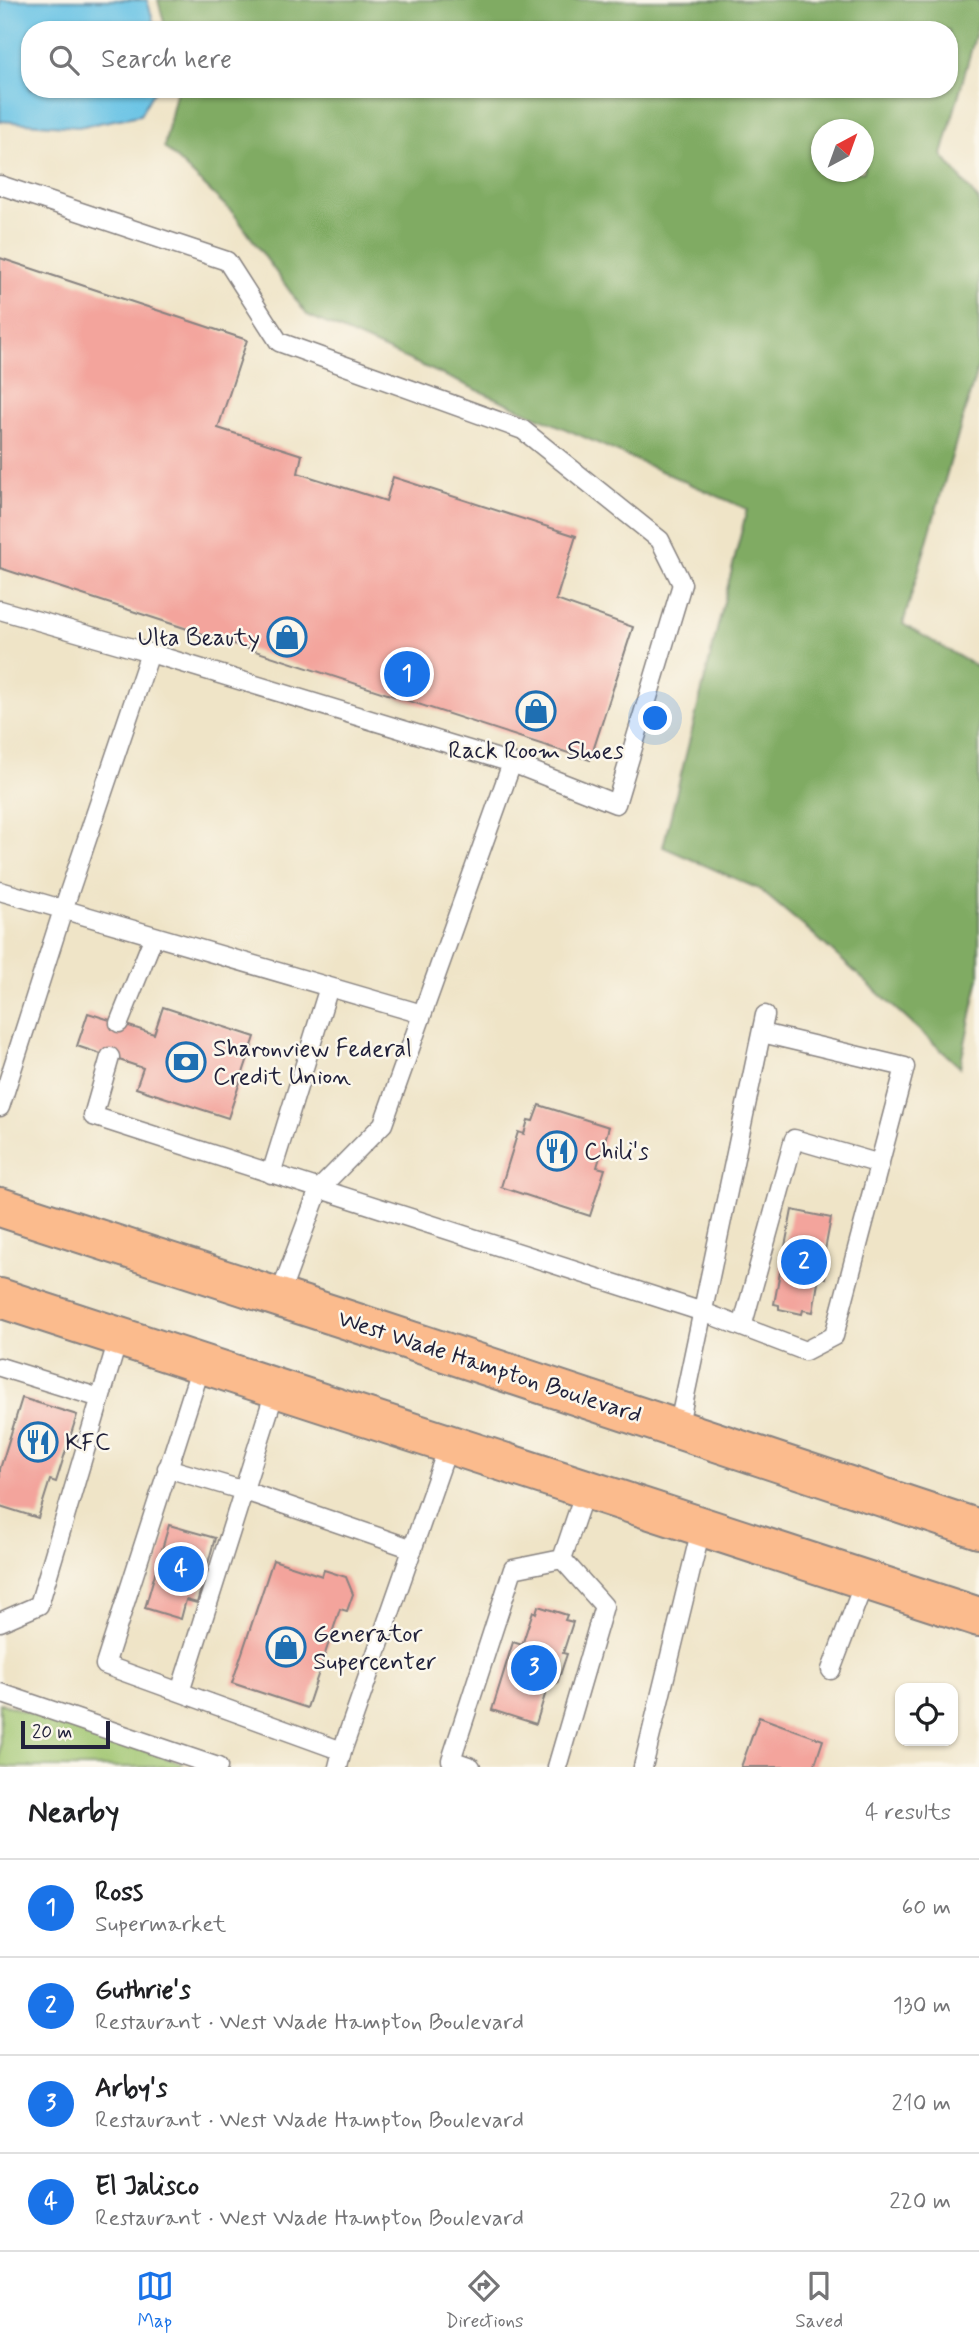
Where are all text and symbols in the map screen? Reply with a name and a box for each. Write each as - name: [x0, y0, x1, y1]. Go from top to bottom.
- search box: [21, 21, 958, 98]
- icon: search: [45, 41, 83, 79]
- text: Search here: [101, 43, 232, 77]
- north arrow: [811, 119, 874, 182]
- shop icon: Ulta Beauty: [266, 616, 308, 658]
- place label: Ulta Beauty: [138, 623, 260, 654]
- pin: 1: [384, 648, 430, 700]
- shop icon: Rack Room Shoes: [515, 690, 557, 732]
- your location: [638, 701, 672, 735]
- place label: Rack Room Shoes: [448, 736, 624, 767]
- place label: Sharonview Federal Credit Union: [213, 1034, 412, 1093]
- bank icon: Sharonview Federal Credit Union: [165, 1041, 207, 1083]
- restaurant icon: Chili's: [536, 1130, 578, 1172]
- place label: Chili's: [584, 1137, 649, 1168]
- pin: 2: [781, 1236, 827, 1288]
- street label: West Wade Hampton Boulevard: [334, 1304, 645, 1431]
- restaurant icon: KFC: [17, 1421, 59, 1463]
- place label: KFC: [65, 1428, 110, 1459]
- pin: 4: [158, 1543, 204, 1595]
- place label: Generator Supercenter: [313, 1619, 437, 1678]
- shop icon: Generator Supercenter: [265, 1626, 307, 1668]
- pin: 3: [511, 1642, 557, 1694]
- map controls: [895, 1683, 958, 1746]
- button: locate: [895, 1683, 958, 1746]
- scale bar: [21, 1718, 110, 1750]
- text: 20 m: [32, 1720, 72, 1745]
- text: Nearby: [28, 1793, 119, 1832]
- text: 4 results: [865, 1798, 951, 1828]
- text: Ross: [95, 1876, 143, 1910]
- text: 1: [46, 1893, 56, 1923]
- text: 60 m: [902, 1893, 951, 1923]
- text: Supermarket: [95, 1910, 226, 1940]
- text: Guthrie's: [95, 1974, 191, 2008]
- text: 2: [45, 1991, 57, 2021]
- text: 130 m: [893, 1991, 951, 2021]
- text: Restaurant · West Wade Hampton Boulevard: [95, 2008, 524, 2038]
- text: Arby's: [95, 2072, 167, 2106]
- text: 3: [46, 2089, 56, 2119]
- text: 210 m: [891, 2089, 951, 2119]
- text: Restaurant · West Wade Hampton Boulevard: [95, 2106, 524, 2136]
- text: El Jalisco: [95, 2170, 199, 2204]
- text: 4: [44, 2187, 58, 2217]
- text: 220 m: [889, 2187, 951, 2217]
- text: Restaurant · West Wade Hampton Boulevard: [95, 2204, 524, 2234]
- tab: Map: [136, 2267, 174, 2334]
- tab: Directions: [445, 2267, 524, 2334]
- tab: Saved: [795, 2267, 843, 2334]

